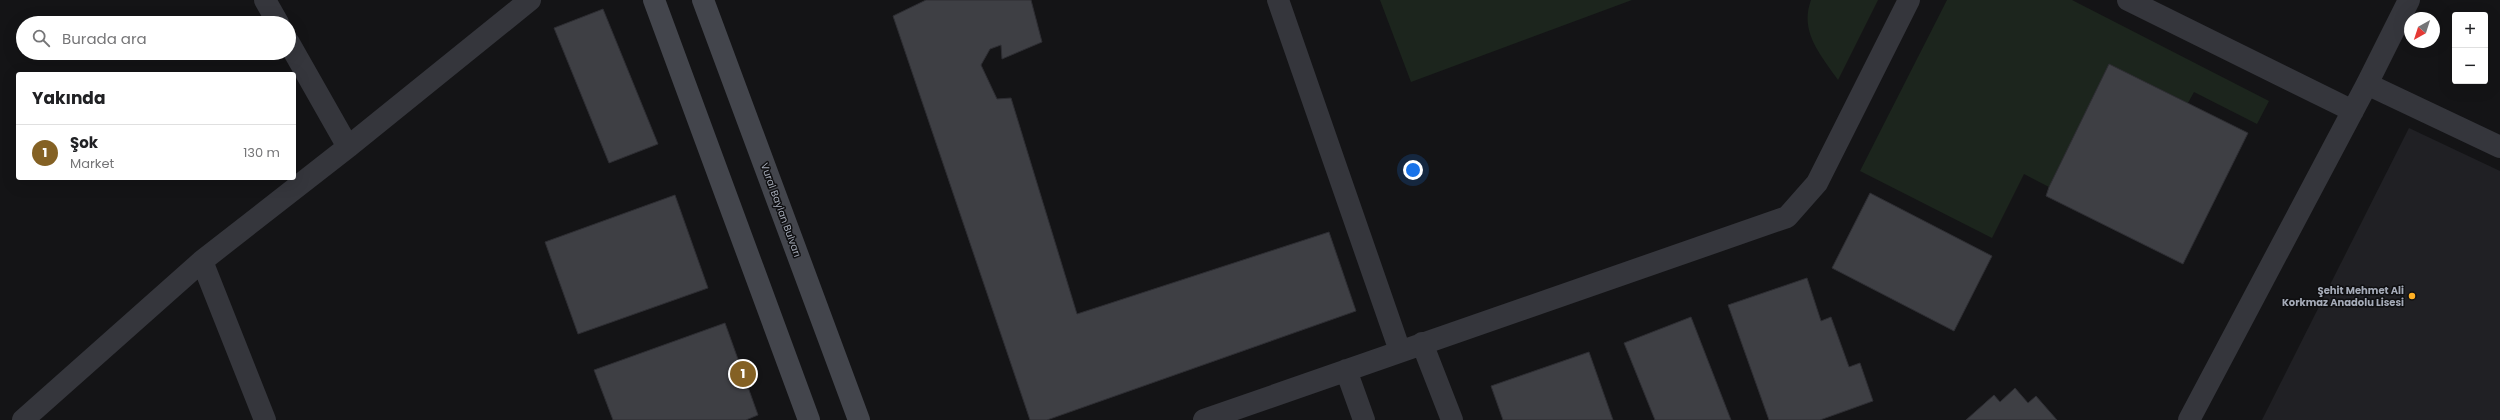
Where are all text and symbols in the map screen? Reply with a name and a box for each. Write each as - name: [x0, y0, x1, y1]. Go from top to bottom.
- north arrow: [2404, 12, 2440, 48]
- map controls: [2452, 12, 2488, 84]
- button: +: [2452, 12, 2488, 48]
- search box: [16, 16, 296, 60]
- icon: search: [30, 27, 52, 49]
- text: Burada ara: [62, 28, 147, 49]
- button: −: [2452, 48, 2488, 84]
- text: Yakında: [32, 86, 105, 110]
- text: Şok: [70, 132, 98, 153]
- text: 1: [43, 143, 47, 162]
- text: 130 m: [243, 143, 280, 162]
- text: Market: [70, 154, 114, 173]
- your location: [1403, 160, 1423, 180]
- street label: Vural Baylan Bulvarı: [757, 161, 805, 259]
- place label: Şehit Mehmet Ali Korkmaz Anadolu Lisesi: [2282, 283, 2404, 310]
- marker: Şehit Mehmet Ali Korkmaz Anadolu Lisesi: [2407, 291, 2417, 301]
- pin: 1: [730, 359, 756, 389]

